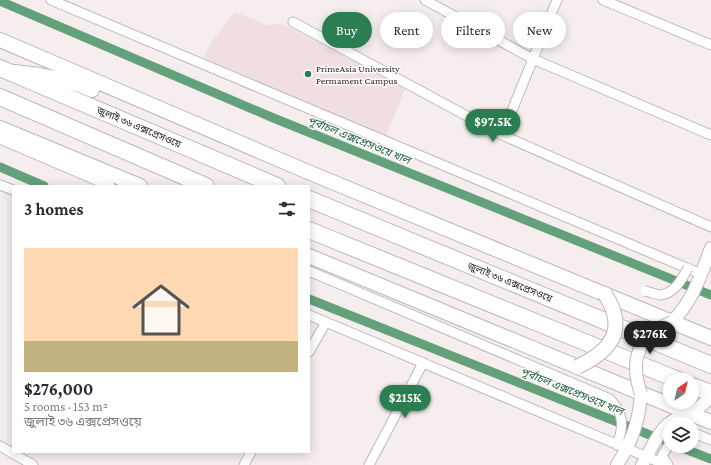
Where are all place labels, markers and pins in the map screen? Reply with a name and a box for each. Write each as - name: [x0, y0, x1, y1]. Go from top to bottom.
- place label: PrimeAsia University Permament Campus: [316, 63, 400, 86]
- marker: PrimeAsia University Permament Campus: [303, 69, 313, 79]
- pin: $97.5K: [460, 109, 526, 143]
- pin: $276K: [622, 321, 678, 355]
- pin: $215K: [377, 385, 433, 419]

